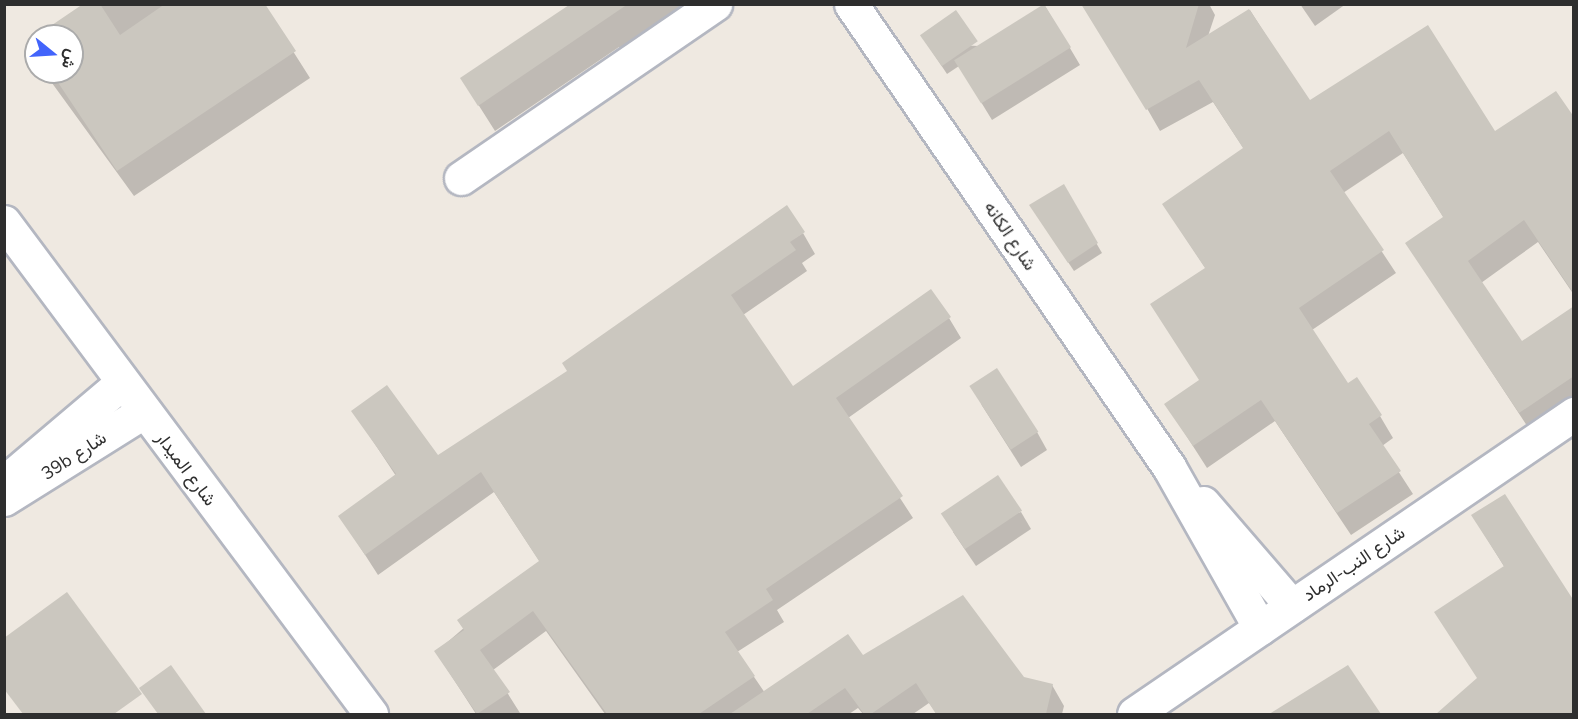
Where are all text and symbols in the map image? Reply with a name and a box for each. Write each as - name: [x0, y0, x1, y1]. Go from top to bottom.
- north arrow: [24, 24, 84, 84]
- text: ش: [56, 46, 83, 71]
- street label: شارع الكانه: [979, 197, 1041, 275]
- street label: 39b شارع: [38, 427, 110, 485]
- street label: شارع الميدار: [151, 428, 221, 510]
- street label: شارع النب-الرماد: [1299, 522, 1409, 606]

